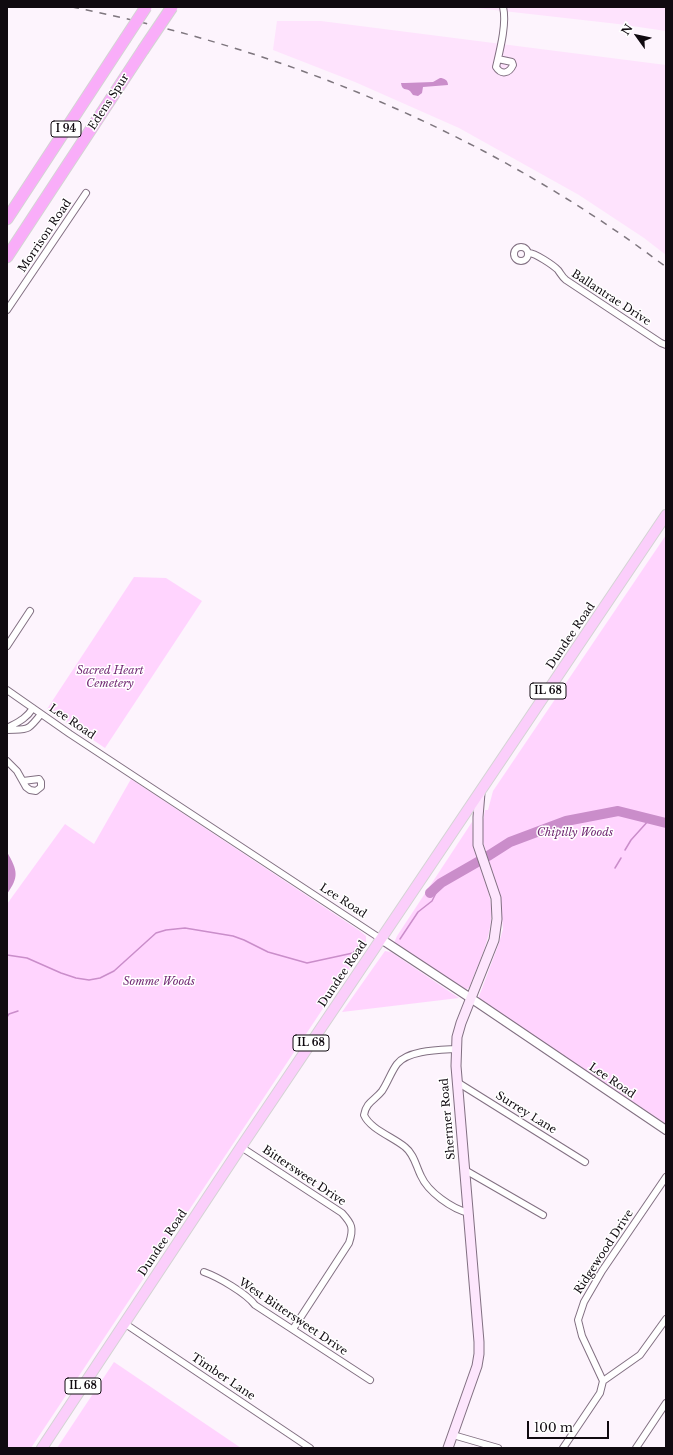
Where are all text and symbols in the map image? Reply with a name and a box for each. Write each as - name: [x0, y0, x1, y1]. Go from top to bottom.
- north arrow: [617, 16, 657, 56]
- text: N: [618, 21, 636, 38]
- street label: Edens Spur: [86, 71, 132, 133]
- road number: I 94: [51, 121, 81, 137]
- street label: Morrison Road: [16, 197, 74, 275]
- street label: Ballantrae Drive: [569, 267, 653, 329]
- street label: Dundee Road: [544, 600, 598, 672]
- park label: Sacred Heart Cemetery: [76, 664, 144, 690]
- road number: IL 68: [530, 683, 566, 699]
- street label: Lee Road: [46, 702, 98, 742]
- park label: Chipilly Woods: [537, 826, 613, 840]
- street label: Lee Road: [317, 881, 369, 921]
- street label: Dundee Road: [316, 938, 370, 1010]
- park label: Somme Woods: [123, 975, 195, 989]
- road number: IL 68: [293, 1035, 329, 1051]
- street label: Lee Road: [586, 1061, 638, 1101]
- street label: Shermer Road: [438, 1078, 458, 1160]
- street label: Surrey Lane: [493, 1089, 559, 1137]
- street label: Bittersweet Drive: [260, 1143, 348, 1209]
- street label: Dundee Road: [136, 1207, 190, 1279]
- street label: Ridgewood Drive: [572, 1207, 636, 1297]
- street label: West Bittersweet Drive: [236, 1276, 350, 1358]
- street label: Timber Lane: [189, 1351, 257, 1403]
- road number: IL 68: [65, 1378, 101, 1394]
- scale bar: [529, 1413, 611, 1439]
- text: 100 m: [534, 1420, 573, 1435]

